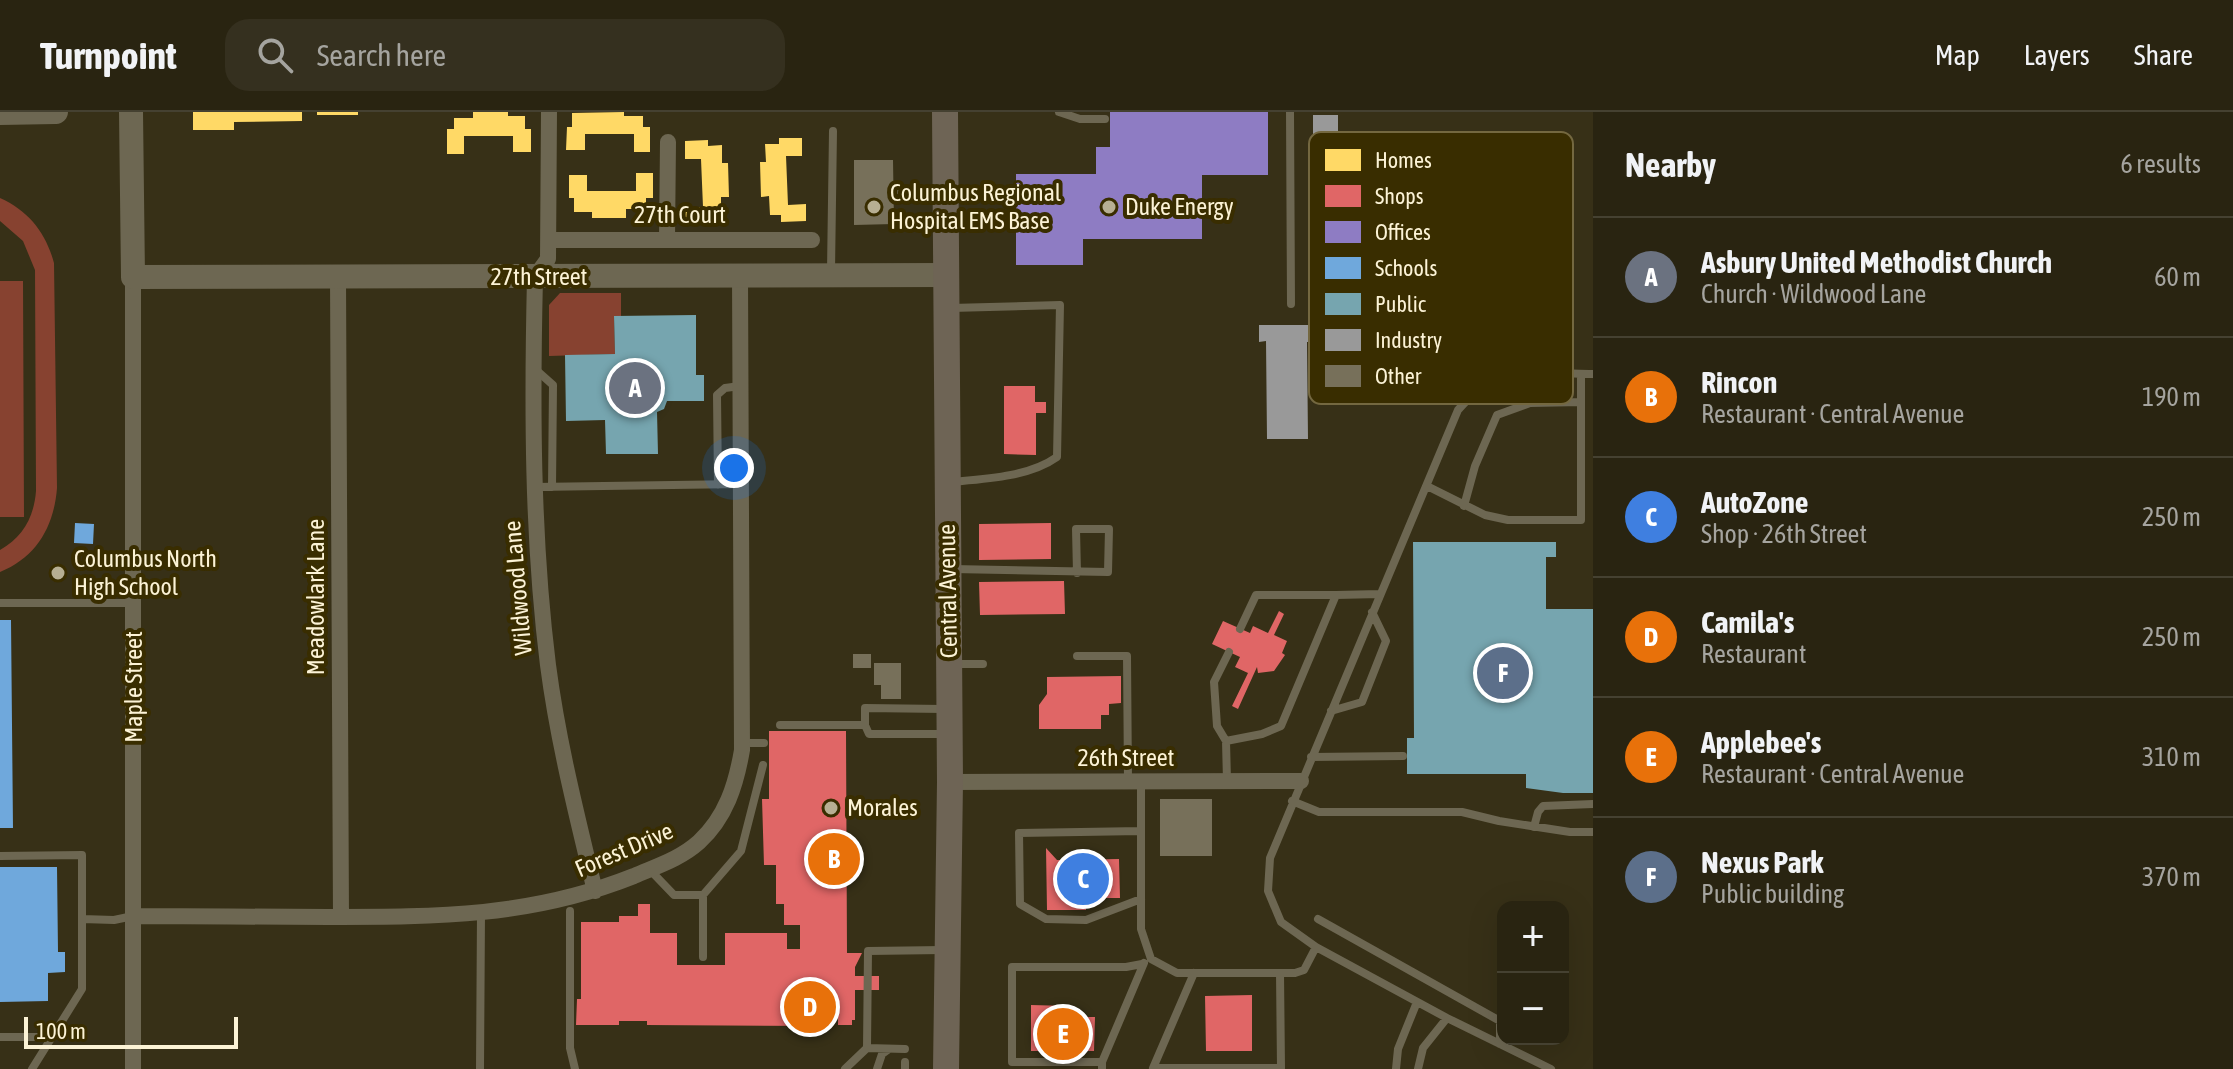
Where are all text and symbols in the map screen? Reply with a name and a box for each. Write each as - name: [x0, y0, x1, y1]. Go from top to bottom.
- search box: [225, 19, 785, 91]
- icon: search: [253, 33, 297, 77]
- text: Turnpoint: [40, 34, 177, 77]
- text: Search here: [317, 38, 446, 72]
- text: Map: [1935, 39, 1980, 71]
- text: Layers: [2024, 39, 2090, 71]
- text: Share: [2134, 39, 2193, 71]
- legend: [1309, 132, 1573, 404]
- text: Nearby: [1625, 145, 1716, 184]
- text: Homes: [1375, 147, 1432, 173]
- text: 6 results: [2120, 149, 2201, 179]
- place label: Columbus Regional Hospital EMS Base: [890, 179, 1062, 234]
- text: Shops: [1375, 183, 1424, 209]
- place label: Duke Energy: [1125, 193, 1234, 220]
- marker: Columbus Regional Hospital EMS Base: [865, 198, 883, 216]
- marker: Duke Energy: [1100, 198, 1118, 216]
- street label: 27th Court: [634, 201, 726, 228]
- text: Offices: [1375, 219, 1431, 245]
- text: Asbury United Methodist Church: [1701, 245, 2052, 279]
- text: Schools: [1375, 255, 1438, 281]
- text: A: [1645, 262, 1657, 292]
- text: 60 m: [2154, 262, 2201, 292]
- street label: 27th Street: [490, 263, 588, 290]
- text: Church · Wildwood Lane: [1701, 279, 1926, 309]
- text: Public: [1375, 291, 1427, 317]
- text: Industry: [1375, 327, 1442, 353]
- pin: A: [609, 358, 661, 418]
- text: Other: [1375, 363, 1422, 389]
- text: Rincon: [1701, 365, 1777, 399]
- text: B: [1645, 382, 1657, 412]
- text: 190 m: [2142, 382, 2201, 412]
- text: Restaurant · Central Avenue: [1701, 399, 1964, 429]
- your location: [714, 448, 754, 488]
- text: AutoZone: [1701, 485, 1808, 519]
- text: C: [1645, 502, 1657, 532]
- text: 250 m: [2142, 502, 2201, 532]
- street label: Meadowlark Lane: [302, 519, 329, 675]
- text: Shop · 26th Street: [1701, 519, 1867, 549]
- street label: Wildwood Lane: [498, 520, 537, 656]
- street label: Central Avenue: [933, 524, 962, 658]
- place label: Columbus North High School: [74, 545, 217, 600]
- marker: Columbus North High School: [49, 564, 67, 582]
- text: Camila's: [1701, 605, 1794, 639]
- text: D: [1644, 622, 1658, 652]
- text: 250 m: [2142, 622, 2201, 652]
- street label: Maple Street: [120, 631, 147, 743]
- text: Restaurant: [1701, 639, 1806, 669]
- pin: F: [1477, 643, 1529, 703]
- text: Applebee's: [1701, 725, 1821, 759]
- text: E: [1645, 742, 1657, 772]
- text: 310 m: [2142, 742, 2201, 772]
- street label: 26th Street: [1077, 744, 1175, 771]
- text: Restaurant · Central Avenue: [1701, 759, 1964, 789]
- place label: Morales: [847, 794, 918, 821]
- marker: Morales: [822, 799, 840, 817]
- street label: Forest Drive: [571, 817, 677, 882]
- pin: B: [808, 829, 860, 889]
- text: Nexus Park: [1701, 845, 1823, 879]
- pin: C: [1057, 849, 1109, 909]
- text: F: [1646, 862, 1656, 892]
- text: 370 m: [2142, 862, 2201, 892]
- text: Public building: [1701, 879, 1844, 909]
- map controls: [1497, 901, 1569, 1045]
- button: +: [1497, 901, 1569, 973]
- button: −: [1497, 973, 1569, 1045]
- pin: D: [784, 977, 836, 1037]
- pin: E: [1037, 1004, 1089, 1064]
- scale bar: [24, 1013, 238, 1049]
- text: 100 m: [36, 1018, 86, 1044]

